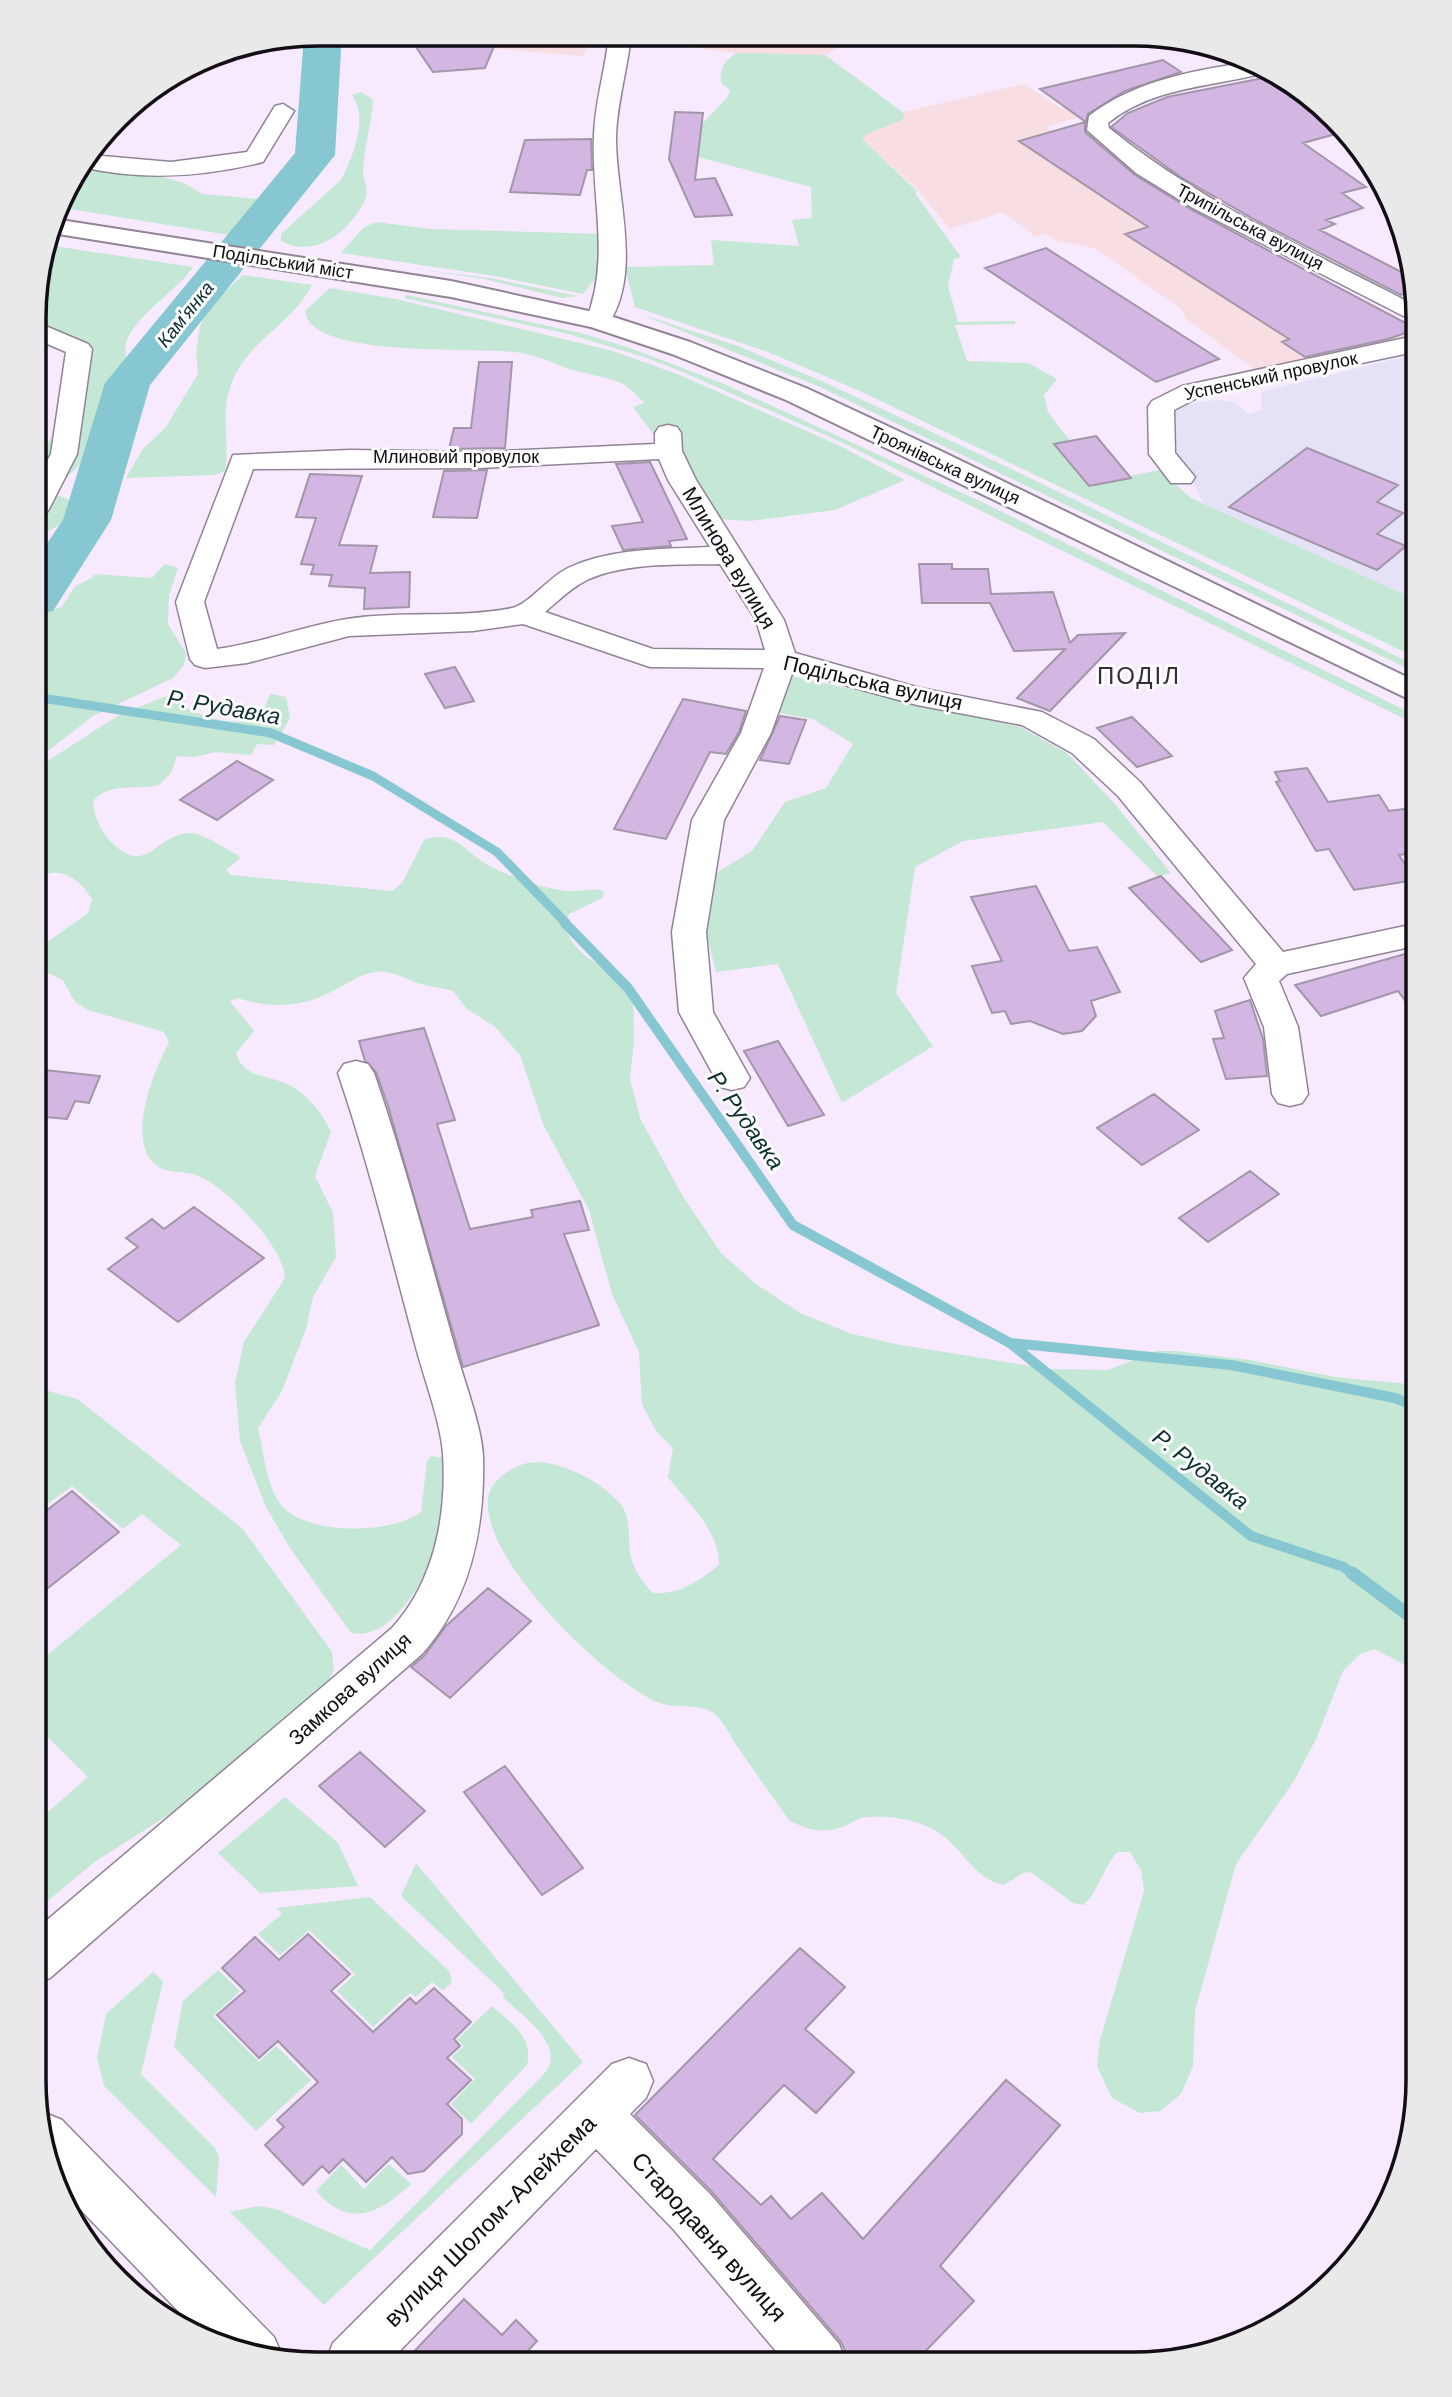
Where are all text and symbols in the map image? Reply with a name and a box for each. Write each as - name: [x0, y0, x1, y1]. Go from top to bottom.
- street label: Трипільська вулиця: [1172, 178, 1328, 276]
- street label: Подільський міст: [211, 239, 355, 285]
- water label: Кам'янка: [151, 276, 220, 353]
- street label: Успенський провулок: [1182, 346, 1360, 406]
- street label: Троянівська вулиця: [866, 420, 1024, 510]
- street label: Млиновий провулок: [373, 445, 539, 469]
- street label: Млинова вулиця: [676, 482, 782, 634]
- street label: Подільська вулиця: [781, 649, 965, 717]
- district label: ПОДІЛ: [1097, 660, 1181, 691]
- water label: Р. Рудавка: [165, 682, 283, 732]
- water label: Р. Рудавка: [701, 1065, 791, 1175]
- water label: Р. Рудавка: [1147, 1422, 1255, 1516]
- street label: Замкова вулиця: [283, 1626, 417, 1752]
- street label: вулиця Шолом-Алейхема: [377, 2107, 603, 2333]
- street label: Стародавня вулиця: [625, 2145, 794, 2328]

